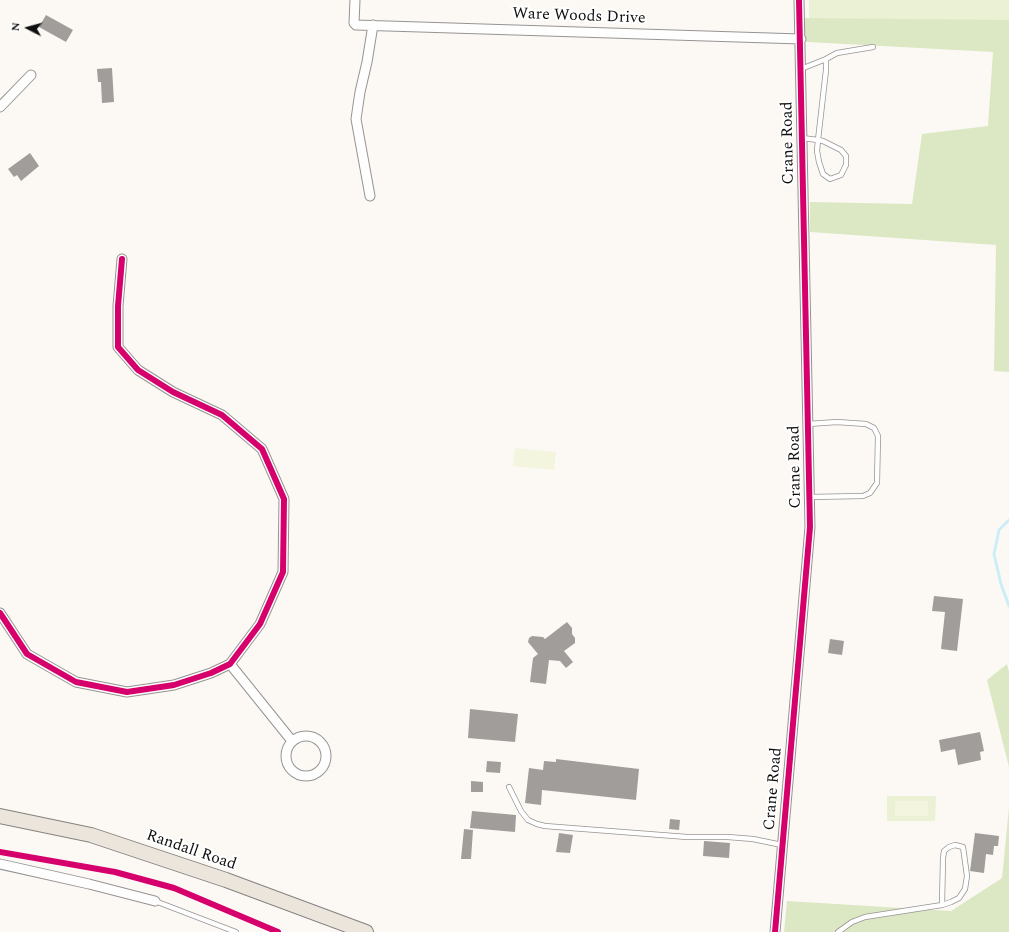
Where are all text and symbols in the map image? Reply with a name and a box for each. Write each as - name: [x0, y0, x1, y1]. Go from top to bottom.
- street label: Ware Woods Drive: [512, 5, 646, 29]
- north arrow: [8, 8, 48, 48]
- text: N: [7, 21, 24, 32]
- street label: Crane Road: [779, 101, 799, 185]
- street label: Crane Road: [786, 425, 806, 509]
- street label: Crane Road: [761, 747, 787, 831]
- street label: Randall Road: [143, 827, 239, 875]

